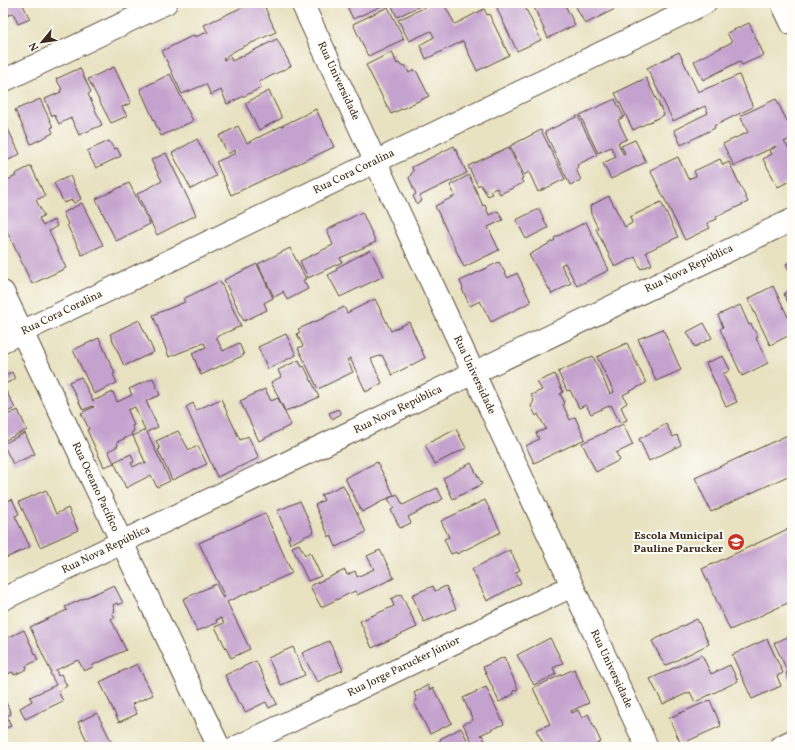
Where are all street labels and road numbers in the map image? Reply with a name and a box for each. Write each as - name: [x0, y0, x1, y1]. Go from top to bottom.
- street label: Rua Universidade: [313, 39, 363, 123]
- street label: Rua Cora Coralina: [311, 146, 398, 198]
- street label: Rua Nova República: [642, 241, 736, 297]
- street label: Rua Cora Coralina: [19, 287, 106, 339]
- street label: Rua Universidade: [449, 333, 499, 417]
- street label: Rua Nova República: [351, 382, 445, 438]
- street label: Rua Oceano Pacífico: [68, 440, 122, 534]
- street label: Rua Nova República: [59, 522, 153, 578]
- street label: Rua Universidade: [586, 627, 636, 711]
- street label: Rua Jorge Parucker Júnior: [345, 633, 463, 701]

